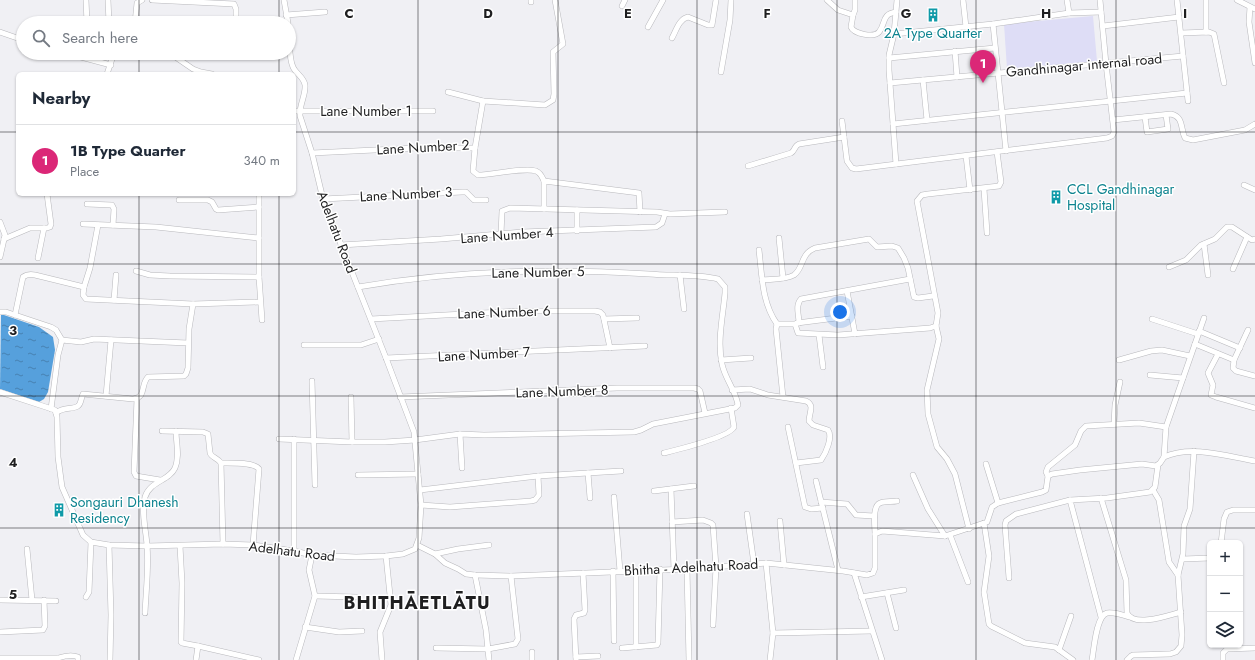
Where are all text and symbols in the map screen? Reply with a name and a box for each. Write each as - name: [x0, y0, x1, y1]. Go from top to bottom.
- text: C: [344, 4, 354, 23]
- text: D: [483, 4, 493, 23]
- text: E: [624, 4, 632, 23]
- text: F: [763, 4, 771, 23]
- text: G: [901, 4, 912, 23]
- text: H: [1041, 4, 1051, 23]
- text: I: [1183, 4, 1187, 23]
- building icon: 2A Type Quarter: [925, 7, 941, 23]
- search box: [16, 16, 296, 60]
- place label: 2A Type Quarter: [884, 23, 982, 43]
- icon: search: [30, 27, 52, 49]
- text: Search here: [62, 27, 138, 49]
- street label: Gandhinagar internal road: [1005, 48, 1163, 82]
- pin: 1: [970, 50, 996, 83]
- text: Nearby: [32, 86, 90, 110]
- street label: Lane Number 1: [320, 101, 412, 121]
- street label: Lane Number 2: [376, 135, 470, 159]
- text: 1B Type Quarter: [70, 140, 186, 162]
- text: 1: [42, 151, 48, 170]
- text: 340 m: [243, 151, 280, 170]
- text: Place: [70, 162, 99, 181]
- place label: CCL Gandhinagar Hospital: [1067, 179, 1174, 215]
- street label: Lane Number 3: [359, 182, 453, 206]
- street label: Adelhatu Road: [312, 188, 362, 276]
- building icon: CCL Gandhinagar Hospital: [1048, 189, 1064, 205]
- street label: Lane Number 4: [460, 222, 554, 248]
- street label: Lane Number 5: [491, 261, 585, 283]
- street label: Lane Number 6: [457, 300, 551, 324]
- your location: [830, 302, 850, 322]
- text: 3: [9, 321, 17, 340]
- street label: Lane Number 7: [437, 342, 531, 366]
- street label: Lane Number 8: [515, 379, 609, 403]
- text: 4: [8, 453, 18, 472]
- place label: Songauri Dhanesh Residency: [70, 492, 179, 528]
- building icon: Songauri Dhanesh Residency: [51, 502, 67, 518]
- street label: Adelhatu Road: [248, 536, 336, 566]
- map controls: [1207, 540, 1243, 648]
- button: +: [1207, 540, 1243, 576]
- street label: Bhitha - Adelhatu Road: [623, 553, 759, 581]
- button: −: [1207, 576, 1243, 612]
- text: 5: [9, 585, 17, 604]
- district label: BHITHĀETLĀTU: [343, 590, 491, 616]
- button: layers: [1207, 612, 1243, 648]

